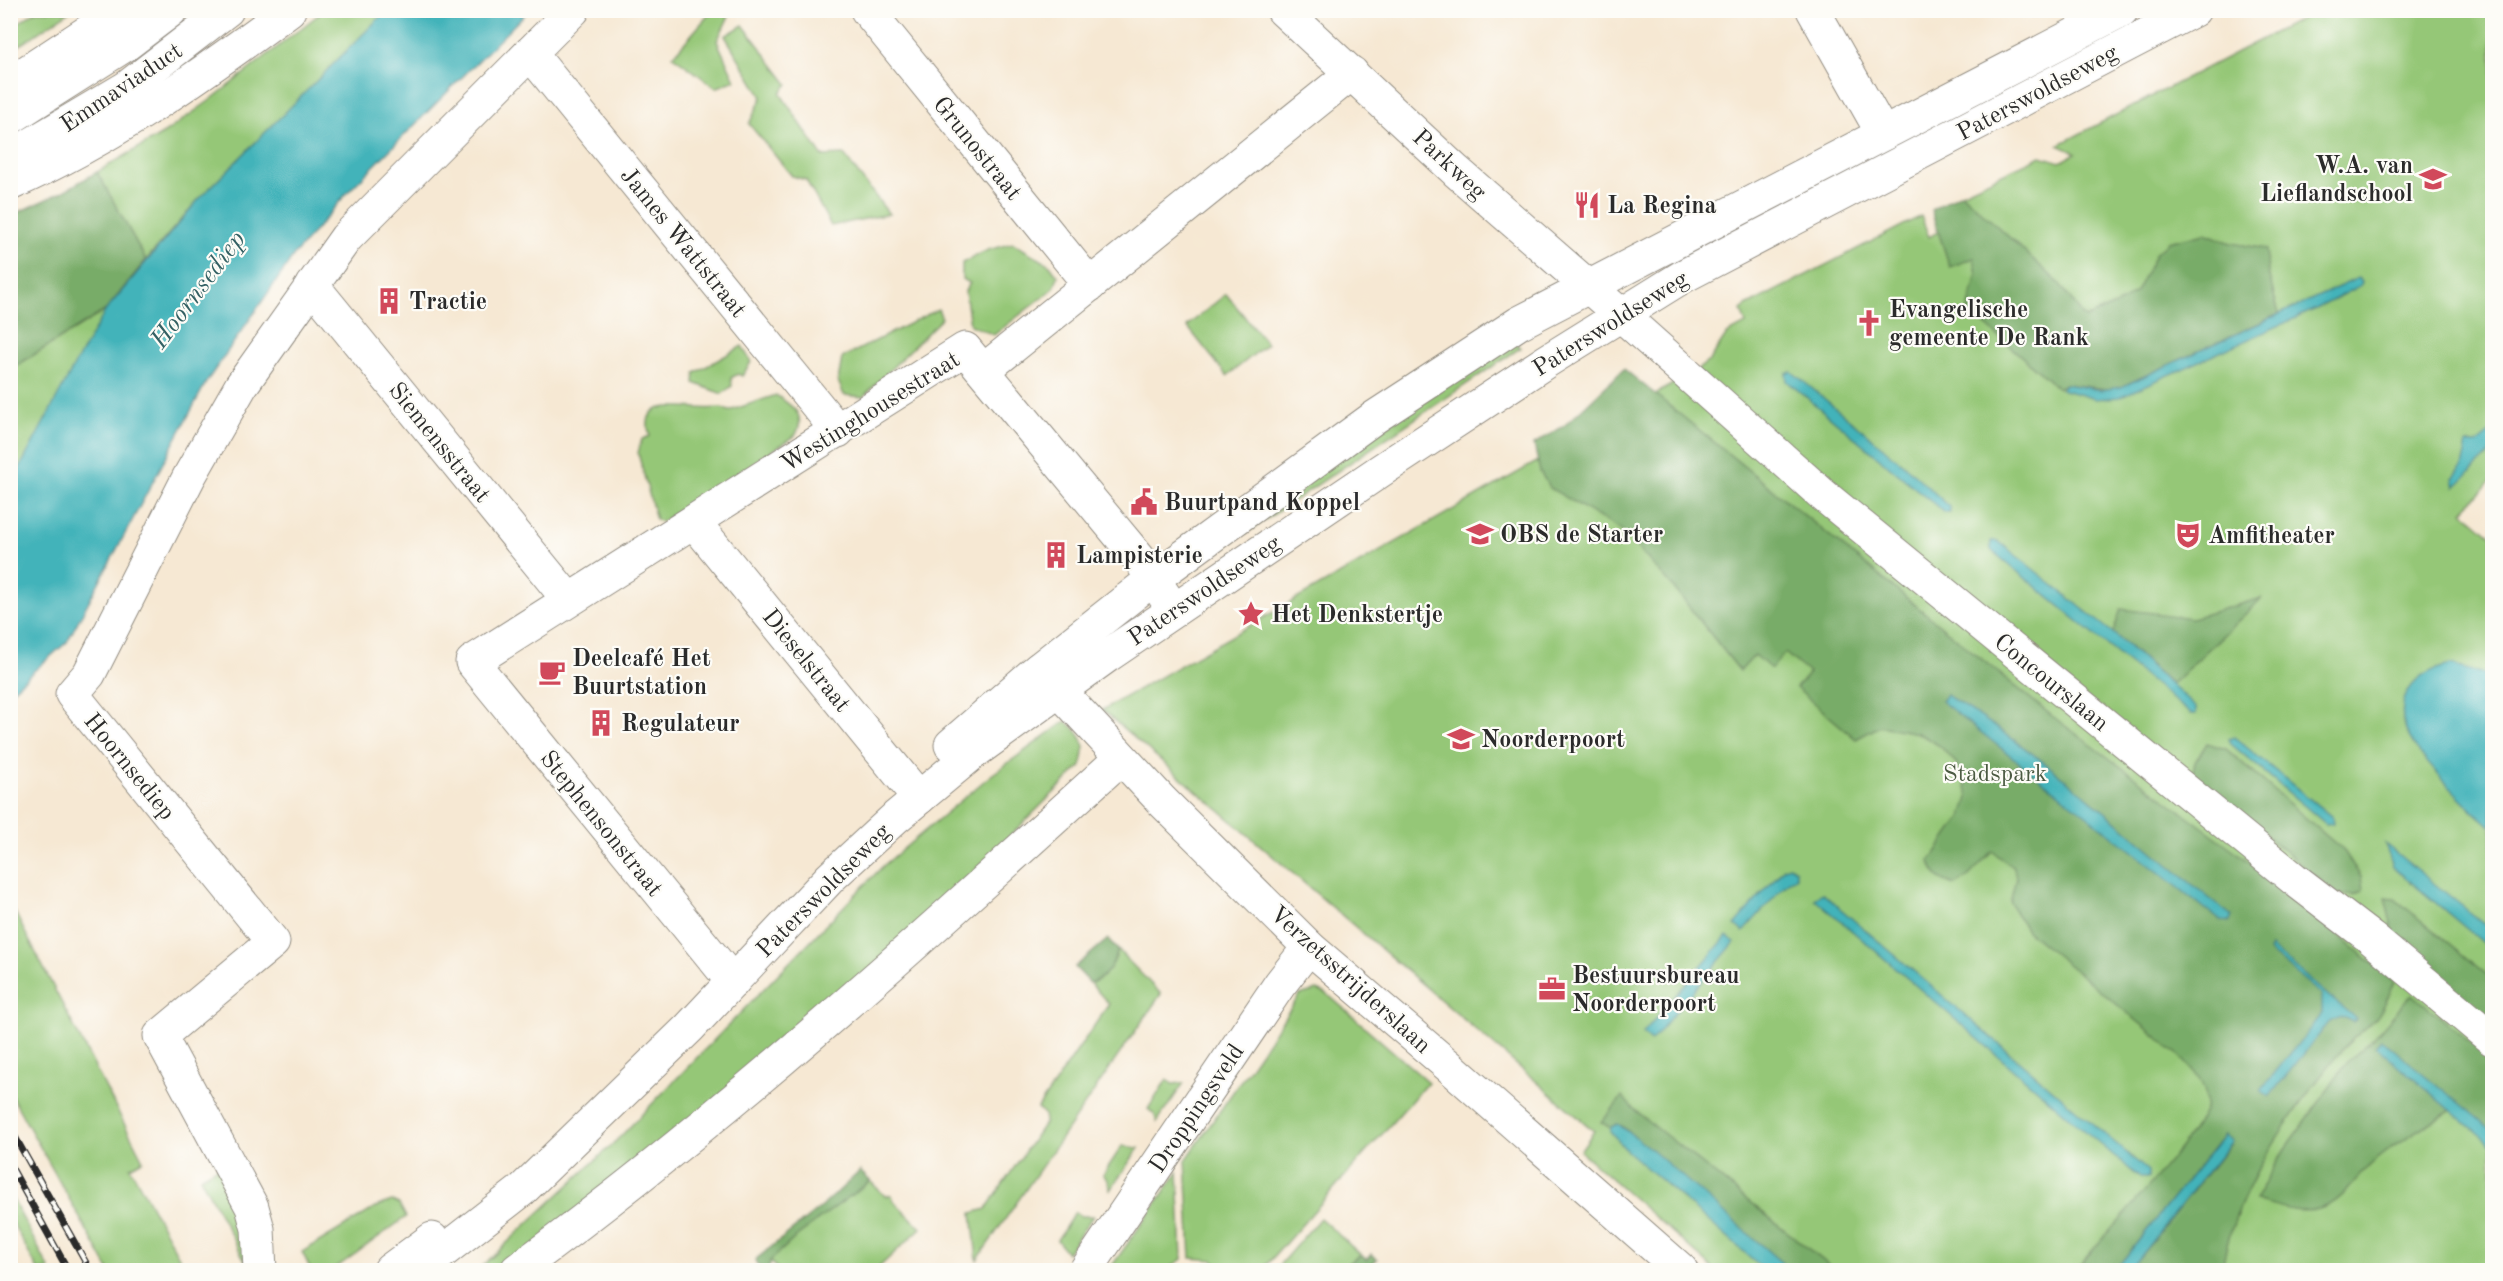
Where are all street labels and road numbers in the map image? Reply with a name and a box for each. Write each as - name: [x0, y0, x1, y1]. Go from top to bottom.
- street label: Emmaviaduct: [57, 39, 187, 138]
- street label: Paterswoldseweg: [1954, 41, 2122, 146]
- street label: Grunostraat: [928, 93, 1025, 206]
- street label: Parkweg: [1407, 126, 1490, 205]
- street label: James Wattstraat: [615, 164, 750, 323]
- street label: Paterswoldseweg: [1529, 267, 1693, 382]
- street label: Westinghousestraat: [778, 348, 965, 477]
- street label: Siemensstraat: [383, 379, 494, 508]
- street label: Paterswoldseweg: [1125, 532, 1286, 651]
- street label: Dieselstraat: [757, 605, 854, 717]
- street label: Concourslaan: [1989, 630, 2113, 737]
- street label: Hoornsediep: [78, 709, 179, 825]
- street label: Stephensonstraat: [535, 747, 666, 902]
- street label: Paterswoldseweg: [753, 820, 896, 963]
- street label: Verzetsstrijderslaan: [1265, 902, 1435, 1059]
- street label: Droppingsveld: [1146, 1040, 1249, 1178]

